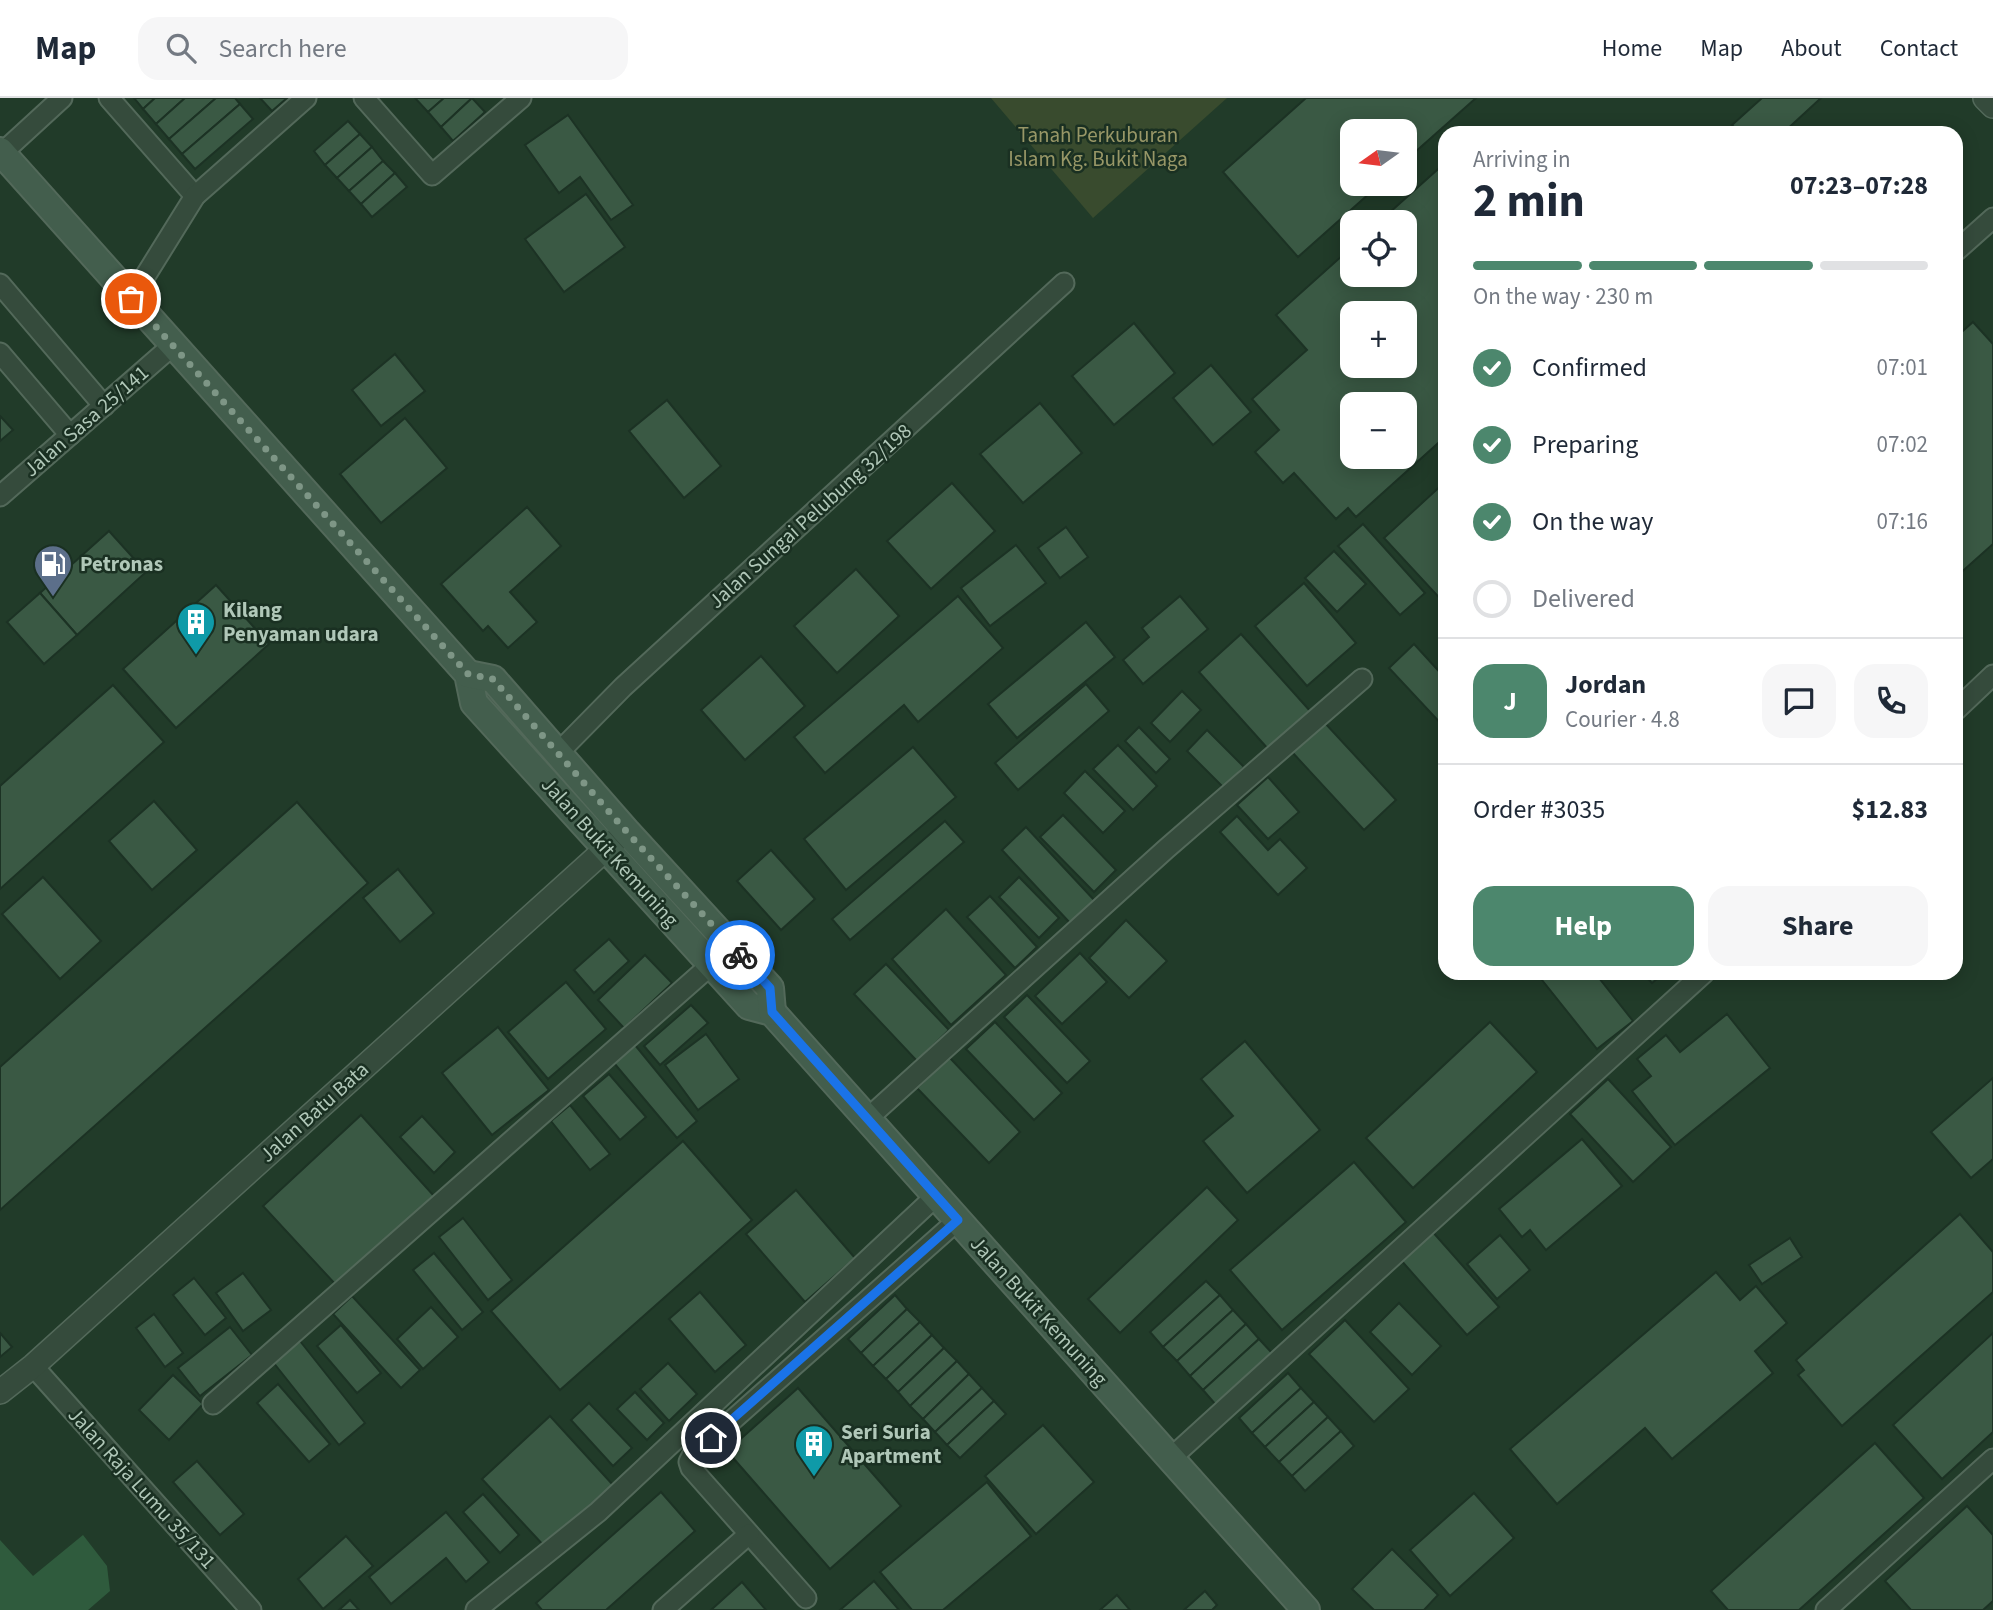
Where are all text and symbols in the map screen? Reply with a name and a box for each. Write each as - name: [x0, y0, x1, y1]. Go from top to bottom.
- search box: [138, 17, 628, 80]
- text: Map: [35, 25, 96, 72]
- icon: search: [162, 29, 200, 67]
- text: Search here: [218, 30, 347, 67]
- text: Home: [1602, 31, 1662, 66]
- text: Map: [1700, 31, 1743, 66]
- text: About: [1781, 31, 1842, 66]
- text: Contact: [1880, 31, 1958, 66]
- north arrow: [1340, 119, 1418, 196]
- map controls: [1340, 119, 1417, 469]
- park label: Tanah Perkuburan Islam Kg. Bukit Naga: [1008, 120, 1188, 174]
- text: Arriving in: [1473, 143, 1571, 176]
- text: 07:23–07:28: [1790, 167, 1928, 204]
- text: 2 min: [1473, 169, 1585, 234]
- button: locate: [1340, 210, 1417, 287]
- pin: [101, 269, 161, 329]
- icon: bag: [112, 280, 150, 318]
- text: On the way · 230 m: [1473, 280, 1653, 313]
- button: +: [1340, 301, 1417, 378]
- icon: check: [1473, 349, 1511, 387]
- text: Confirmed: [1532, 349, 1647, 386]
- text: 07:01: [1877, 351, 1928, 384]
- street label: Jalan Sasa 25/141: [17, 358, 155, 484]
- button: −: [1340, 392, 1417, 469]
- street label: Jalan Sungai Pelubung 32/198: [702, 417, 918, 615]
- icon: check: [1473, 426, 1511, 464]
- text: Preparing: [1532, 426, 1638, 463]
- text: 07:02: [1877, 428, 1928, 461]
- icon: check: [1473, 503, 1511, 541]
- text: On the way: [1532, 503, 1653, 540]
- text: 07:16: [1877, 505, 1928, 538]
- fuel station icon: Petronas: [32, 543, 74, 598]
- place label: Petronas: [80, 549, 163, 579]
- text: Delivered: [1532, 580, 1635, 617]
- place label: Kilang Penyaman udara: [223, 595, 379, 649]
- building icon: Kilang Penyaman udara: [175, 601, 217, 656]
- button: chat: [1762, 664, 1836, 738]
- button: phone: [1854, 664, 1928, 738]
- text: Jordan: [1565, 666, 1646, 703]
- text: J: [1503, 683, 1517, 720]
- text: Courier · 4.8: [1565, 703, 1680, 736]
- street label: Jalan Bukit Kemuning: [534, 770, 686, 934]
- text: Order #3035: [1473, 791, 1605, 828]
- text: $12.83: [1852, 791, 1928, 828]
- button: Help: [1473, 886, 1694, 966]
- button: Share: [1708, 886, 1928, 966]
- courier: [705, 920, 775, 990]
- icon: bike: [721, 936, 759, 974]
- street label: Jalan Batu Bata: [253, 1055, 375, 1169]
- street label: Jalan Bukit Kemuning: [963, 1229, 1115, 1393]
- street label: Jalan Raja Lumu 35/131: [61, 1400, 223, 1576]
- pin: [681, 1408, 741, 1468]
- place label: Seri Suria Apartment: [840, 1417, 941, 1471]
- icon: home: [692, 1419, 730, 1457]
- building icon: Seri Suria Apartment: [793, 1423, 835, 1478]

